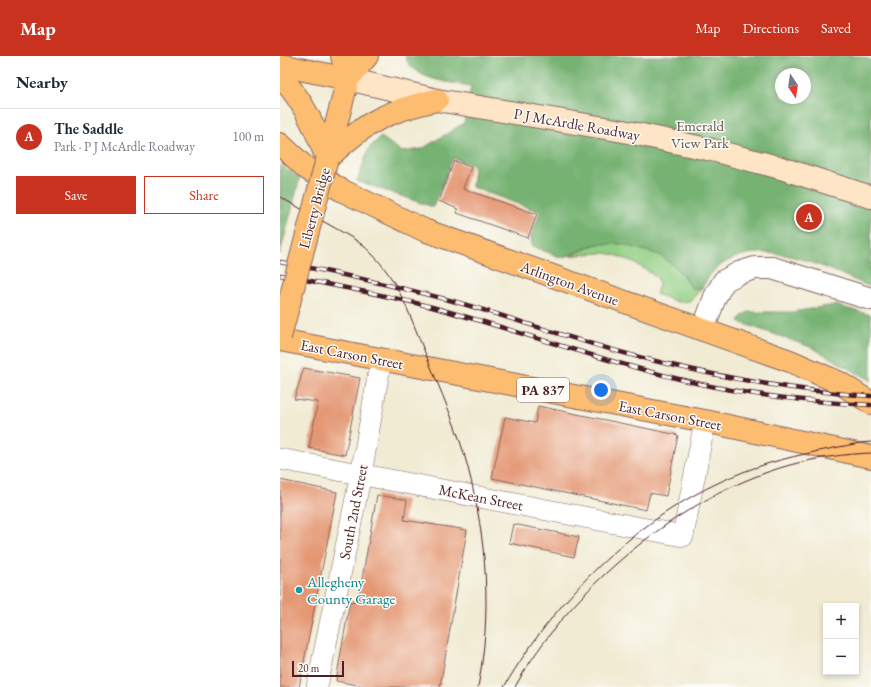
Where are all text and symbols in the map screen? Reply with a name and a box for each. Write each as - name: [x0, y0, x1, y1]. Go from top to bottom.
- text: Map: [20, 16, 56, 41]
- text: Map: [695, 19, 721, 37]
- text: Directions: [743, 19, 799, 37]
- text: Saved: [821, 19, 851, 37]
- north arrow: [775, 68, 811, 104]
- text: Nearby: [16, 71, 68, 93]
- street label: P J McArdle Roadway: [512, 104, 642, 145]
- park label: Emerald View Park: [671, 116, 730, 152]
- text: The Saddle: [54, 119, 123, 138]
- text: A: [24, 128, 34, 145]
- text: 100 m: [233, 128, 264, 145]
- text: Park · P J McArdle Roadway: [54, 138, 195, 155]
- street label: Liberty Bridge: [294, 165, 334, 250]
- button: Save: [16, 176, 136, 214]
- button: Share: [144, 176, 264, 214]
- pin: A: [796, 202, 822, 232]
- street label: Arlington Avenue: [517, 256, 622, 310]
- street label: East Carson Street: [299, 335, 405, 373]
- road number: PA 837: [517, 378, 569, 402]
- your location: [591, 380, 611, 400]
- street label: East Carson Street: [617, 396, 723, 434]
- street label: South 2nd Street: [334, 463, 372, 561]
- street label: McKean Street: [437, 480, 525, 515]
- place label: Allegheny County Garage: [306, 572, 396, 608]
- marker: Allegheny County Garage: [294, 585, 304, 595]
- map controls: [823, 603, 859, 675]
- button: +: [823, 603, 859, 639]
- button: −: [823, 639, 859, 675]
- scale bar: [292, 659, 344, 678]
- text: 20 m: [298, 661, 319, 675]

